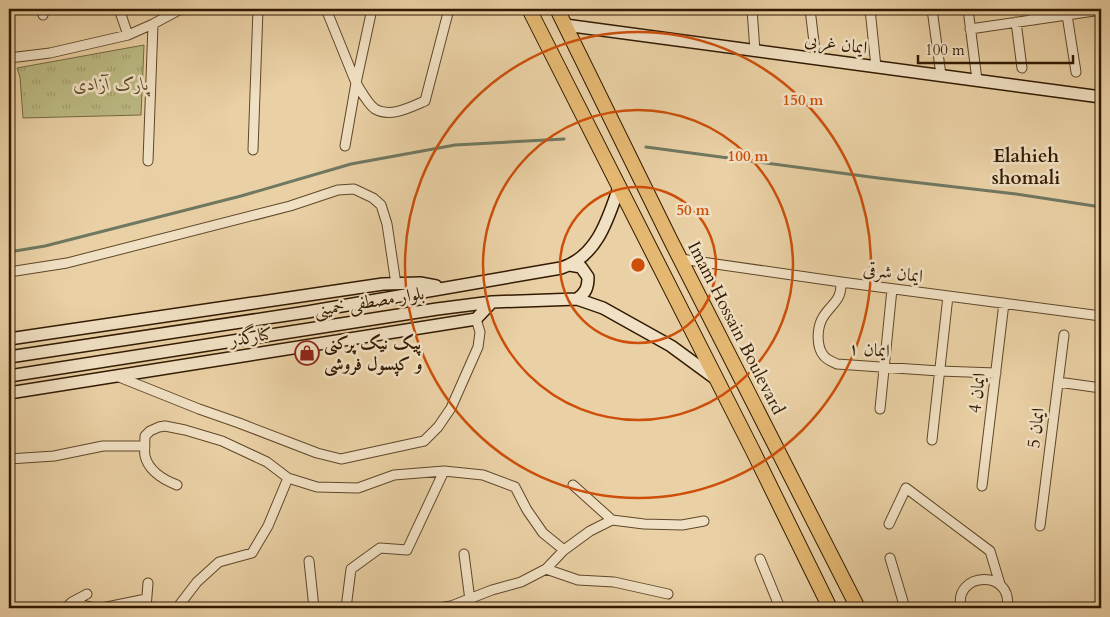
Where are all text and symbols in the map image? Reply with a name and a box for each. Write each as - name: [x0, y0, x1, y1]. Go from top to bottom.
- street label: ایمان غربی: [803, 27, 869, 61]
- scale bar: [918, 32, 1072, 64]
- text: 100 m: [925, 40, 965, 60]
- park label: پارک آزادی: [73, 72, 150, 97]
- text: 150 m: [783, 90, 824, 110]
- district label: Elahieh shomali: [992, 143, 1060, 191]
- text: 100 m: [728, 146, 769, 166]
- text: 50 m: [676, 200, 710, 220]
- street label: Imam Hossain Boulevard: [681, 237, 791, 419]
- centre of rings: [629, 256, 647, 274]
- street label: ایمان شرقی: [862, 257, 924, 289]
- street label: بلوار مصطفی خمینی: [312, 281, 426, 323]
- street label: کنارگذر: [226, 320, 274, 353]
- place label: پیک نیک پرکنی و کپسول فروشی: [324, 331, 422, 377]
- street label: ایمان ۱: [847, 336, 891, 364]
- shop icon: پیک نیک پرکنی و کپسول فروشی: [294, 340, 320, 366]
- street label: ایمان 4: [962, 371, 992, 415]
- street label: ایمان 5: [1021, 406, 1051, 450]

